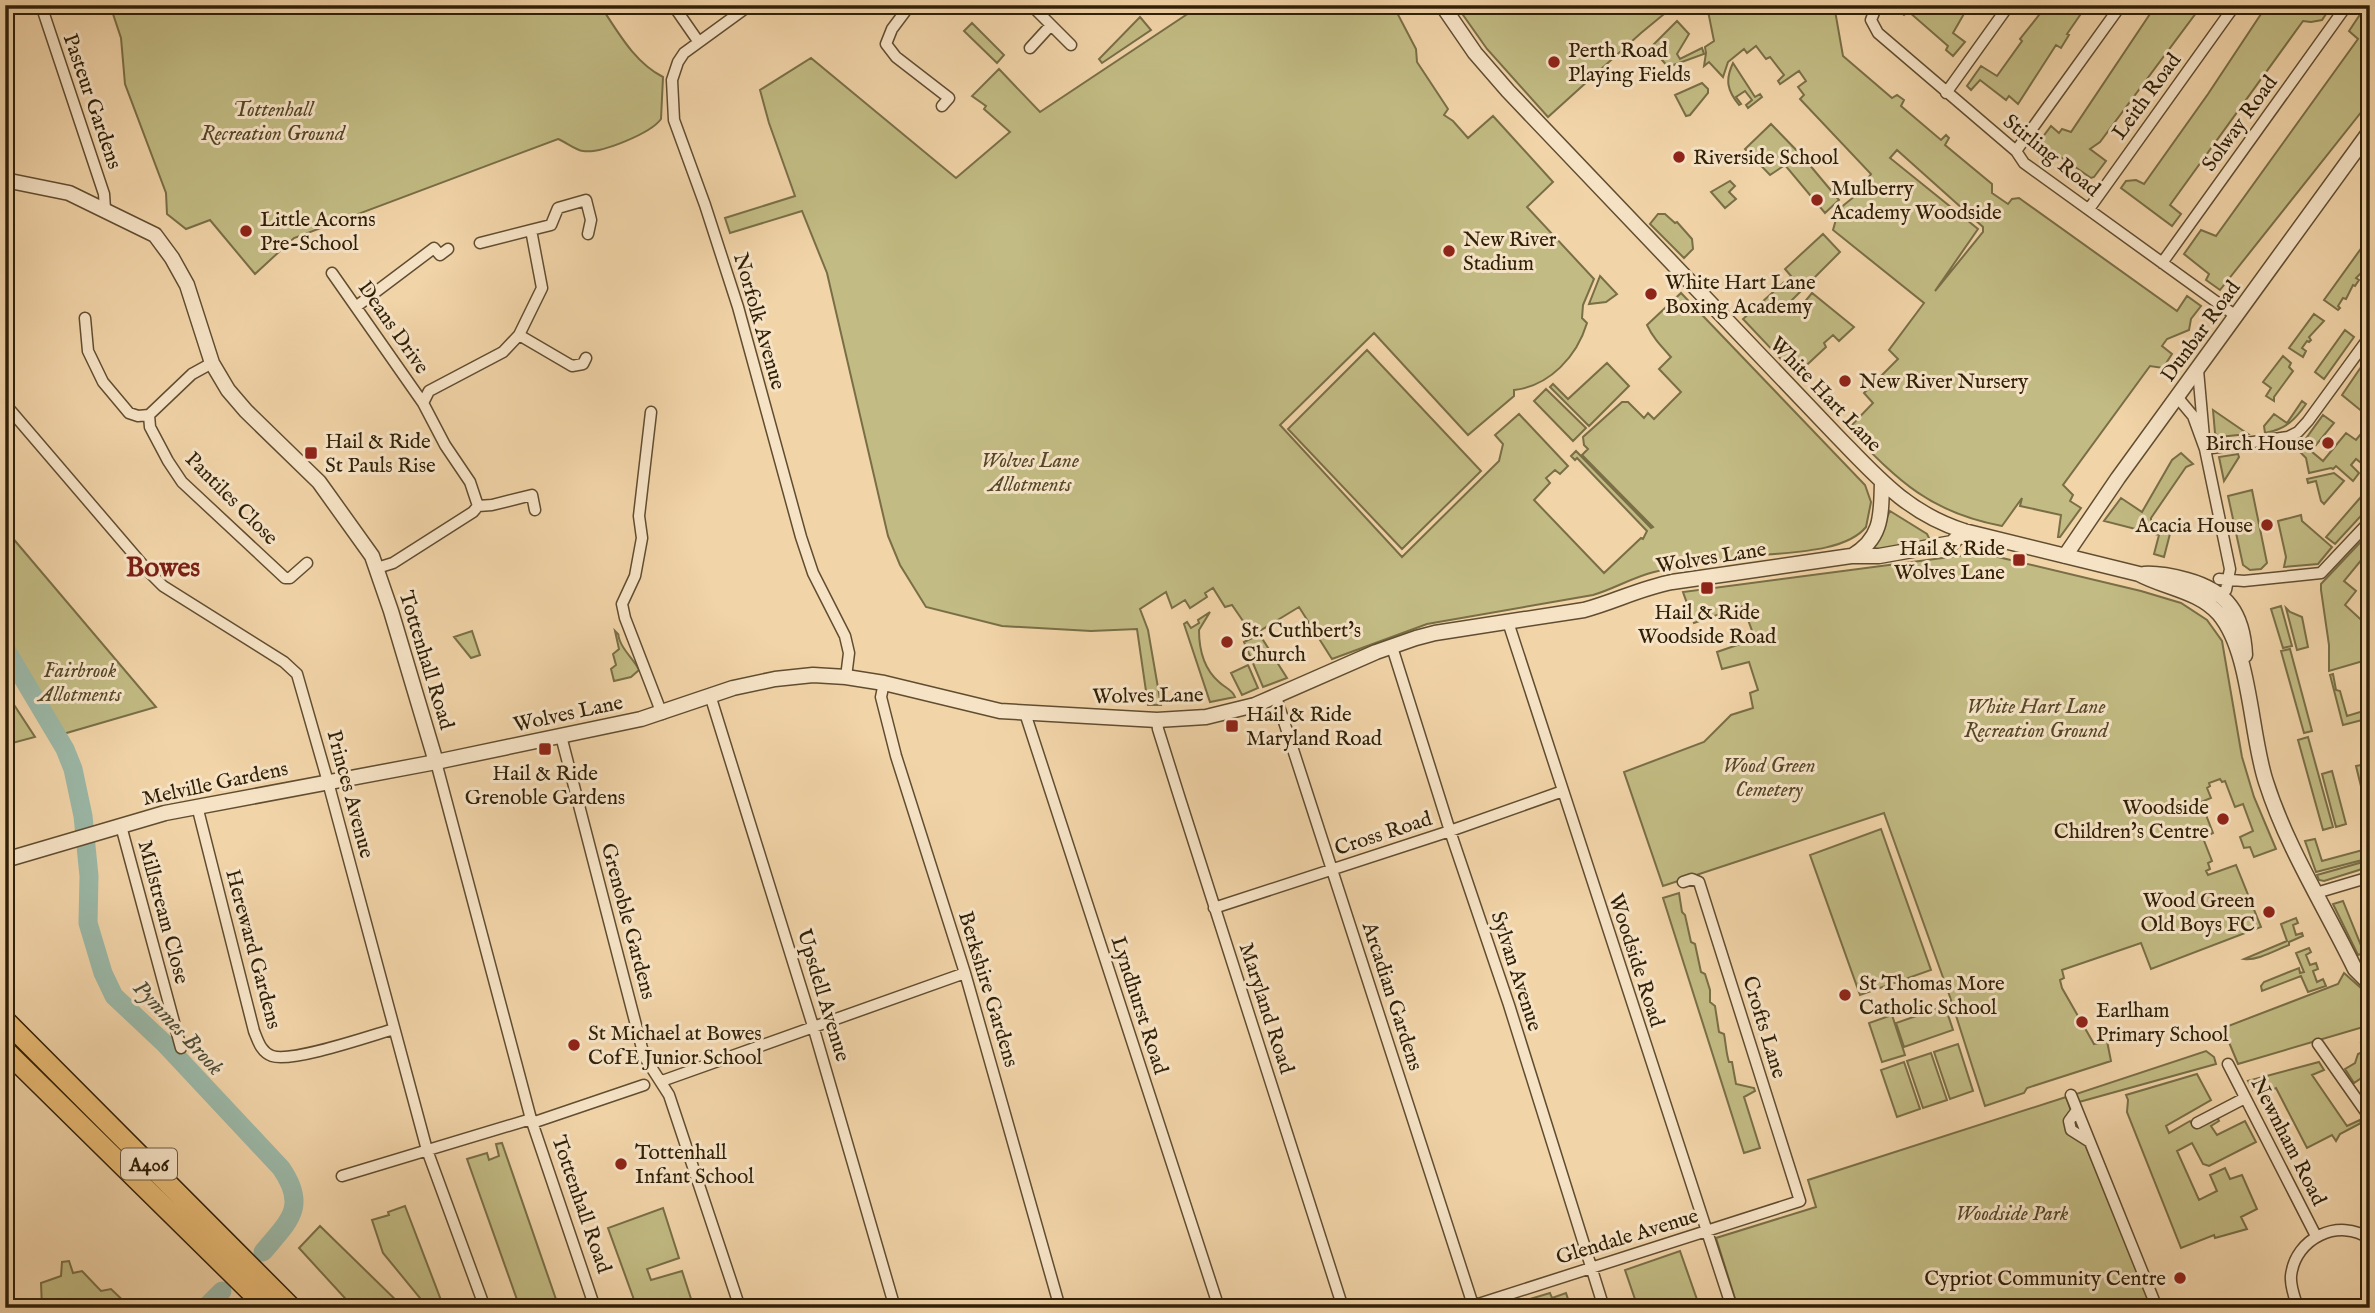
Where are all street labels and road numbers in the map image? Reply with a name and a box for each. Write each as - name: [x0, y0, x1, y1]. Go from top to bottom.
- street label: Pasteur Gardens: [56, 30, 127, 173]
- street label: Leith Road: [2107, 48, 2188, 146]
- street label: Solway Road: [2196, 70, 2285, 177]
- street label: Stirling Road: [1997, 109, 2106, 204]
- street label: Norfolk Avenue: [726, 250, 791, 393]
- street label: Dunbar Road: [2155, 275, 2248, 388]
- street label: Deans Drive: [351, 276, 435, 380]
- street label: White Hart Lane: [1763, 332, 1887, 459]
- street label: Pantiles Close: [179, 447, 284, 552]
- street label: Wolves Lane: [1654, 536, 1769, 581]
- street label: Tottenhall Road: [392, 588, 460, 734]
- street label: Wolves Lane: [1092, 682, 1204, 711]
- street label: Wolves Lane: [511, 690, 626, 739]
- street label: Princes Avenue: [319, 727, 380, 862]
- street label: Melville Gardens: [140, 756, 291, 813]
- street label: Cross Road: [1331, 806, 1436, 863]
- street label: Millstream Close: [130, 838, 195, 988]
- street label: Grenoble Gardens: [594, 840, 661, 1002]
- street label: Hereward Gardens: [218, 867, 287, 1032]
- street label: Woodside Road: [1601, 890, 1670, 1031]
- street label: Berkshire Gardens: [951, 908, 1024, 1071]
- street label: Sylvan Avenue: [1484, 908, 1548, 1035]
- street label: Arcadian Gardens: [1355, 918, 1428, 1074]
- street label: Upsdell Avenue: [790, 926, 856, 1065]
- street label: Lyndhurst Road: [1104, 933, 1174, 1079]
- street label: Maryland Road: [1232, 940, 1300, 1078]
- street label: Crofts Lane: [1735, 973, 1792, 1082]
- street label: Newnham Road: [2244, 1073, 2332, 1211]
- street label: Tottenhall Road: [544, 1132, 617, 1278]
- road number: A406: [121, 1148, 177, 1180]
- street label: Glendale Avenue: [1553, 1203, 1702, 1272]

